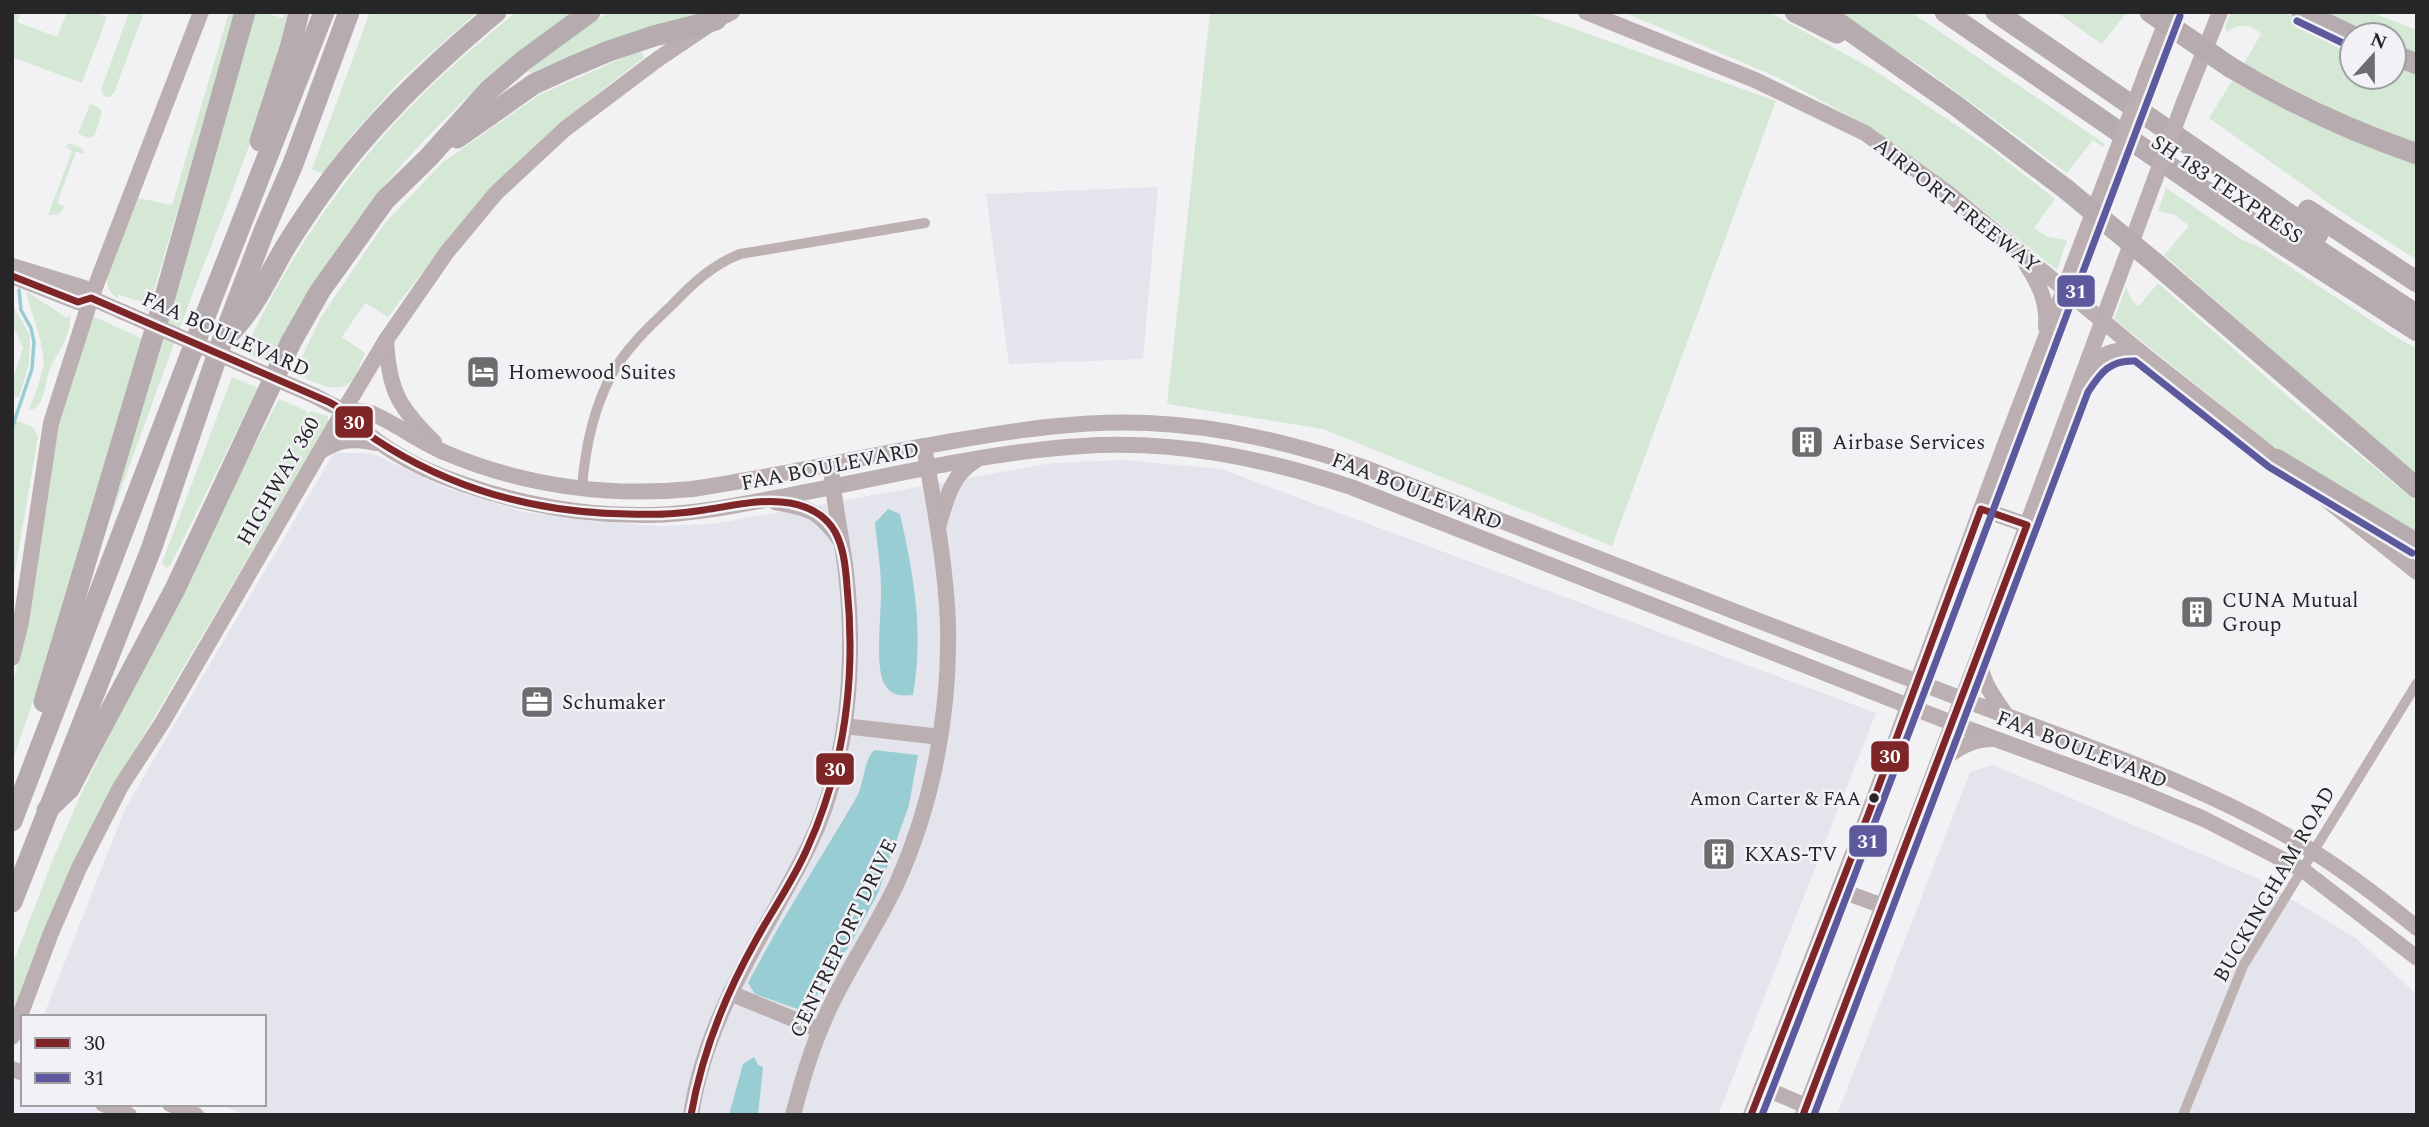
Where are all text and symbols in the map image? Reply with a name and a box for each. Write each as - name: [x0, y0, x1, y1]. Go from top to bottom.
- north arrow: [2338, 21, 2408, 91]
- text: N: [2366, 25, 2391, 58]
- street label: SH 183 TEXPRESS: [2144, 127, 2309, 253]
- street label: AIRPORT FREEWAY: [1866, 130, 2047, 281]
- line badge: 31: [2056, 274, 2096, 308]
- text: 31: [2065, 278, 2087, 307]
- street label: FAA BOULEVARD: [136, 283, 315, 386]
- hotel icon: Homewood Suites: [464, 353, 502, 391]
- place label: Homewood Suites: [508, 357, 676, 389]
- line badge: 30: [334, 405, 374, 439]
- text: 30: [343, 409, 365, 438]
- street label: HIGHWAY 360: [229, 411, 329, 552]
- building icon: Airbase Services: [1788, 423, 1826, 461]
- place label: Airbase Services: [1832, 427, 1985, 459]
- street label: FAA BOULEVARD: [738, 434, 922, 500]
- street label: FAA BOULEVARD: [1326, 445, 1507, 539]
- place label: CUNA Mutual Group: [2222, 585, 2358, 641]
- building icon: CUNA Mutual Group: [2178, 593, 2216, 631]
- office icon: Schumaker: [518, 683, 556, 721]
- place label: Schumaker: [562, 687, 666, 719]
- street label: FAA BOULEVARD: [1991, 703, 2172, 797]
- line badge: 30: [1870, 740, 1910, 773]
- text: 30: [1879, 743, 1901, 772]
- line badge: 30: [815, 752, 855, 786]
- text: 30: [824, 756, 846, 785]
- street label: BUCKINGHAM ROAD: [2206, 780, 2344, 989]
- place label: Amon Carter & FAA: [1689, 785, 1861, 814]
- marker: Amon Carter & FAA: [1867, 791, 1881, 805]
- line badge: 31: [1848, 824, 1888, 858]
- text: 31: [1857, 828, 1879, 857]
- street label: CENTREPORT DRIVE: [782, 833, 906, 1044]
- building icon: KXAS-TV: [1700, 835, 1738, 873]
- place label: KXAS-TV: [1744, 839, 1838, 871]
- legend: [21, 1015, 266, 1106]
- text: 30: [84, 1028, 105, 1060]
- text: 31: [84, 1063, 105, 1095]

